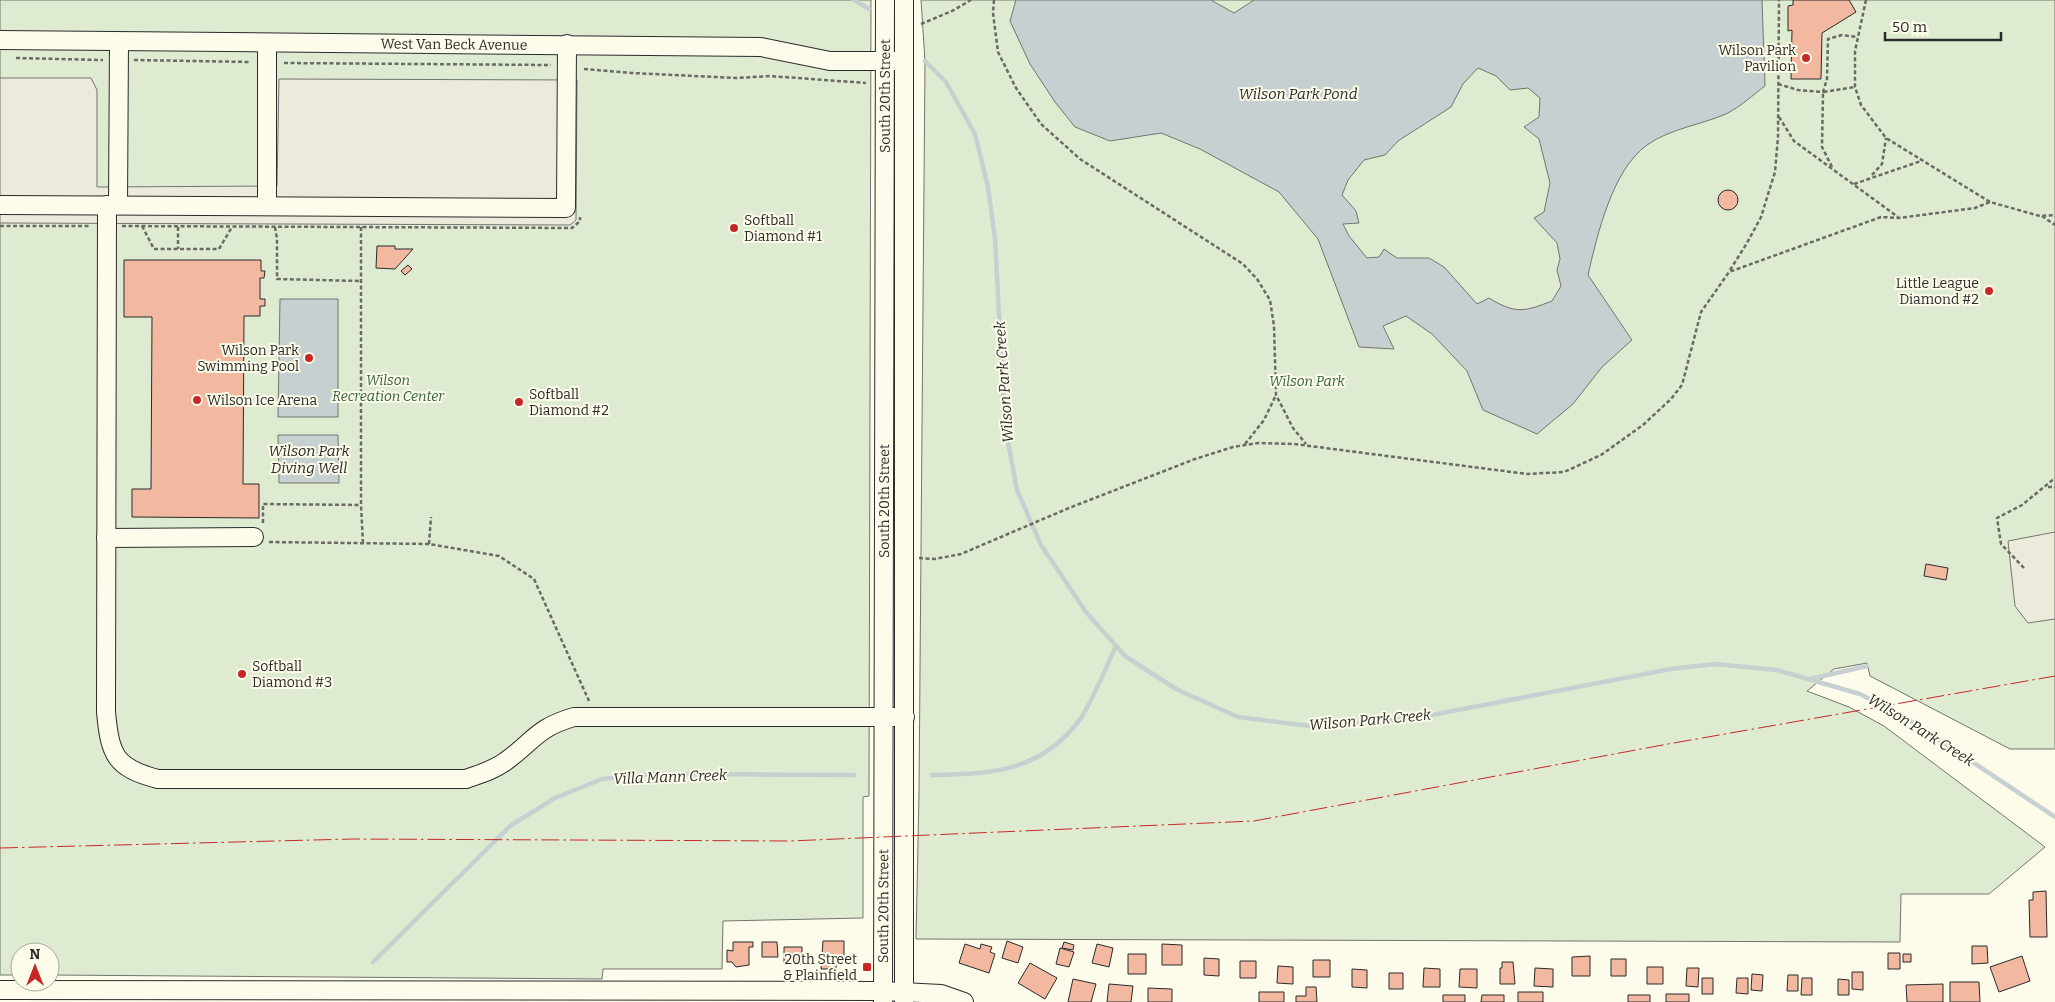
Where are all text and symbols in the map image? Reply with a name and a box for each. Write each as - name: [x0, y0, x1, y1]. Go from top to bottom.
- scale bar: [1885, 10, 2001, 42]
- text: 50 m: [1892, 18, 1928, 36]
- street label: West Van Beck Avenue: [380, 36, 528, 54]
- street label: South 20th Street: [877, 39, 894, 153]
- place label: Wilson Park Pavilion: [1718, 42, 1796, 75]
- marker: Wilson Park Pavilion: [1800, 52, 1812, 64]
- water label: Wilson Park Pond: [1239, 85, 1358, 103]
- place label: Softball Diamond #1: [744, 212, 822, 245]
- marker: Softball Diamond #1: [728, 222, 740, 234]
- place label: Little League Diamond #2: [1896, 275, 1979, 308]
- marker: Little League Diamond #2: [1983, 285, 1995, 297]
- water label: Wilson Park Creek: [991, 320, 1017, 444]
- place label: Wilson Park Swimming Pool: [197, 342, 299, 375]
- marker: Wilson Park Swimming Pool: [303, 352, 315, 364]
- park label: Wilson Recreation Center: [332, 372, 445, 405]
- park label: Wilson Park: [1269, 373, 1345, 390]
- place label: Softball Diamond #2: [529, 386, 609, 419]
- place label: Wilson Ice Arena: [207, 392, 317, 409]
- marker: Wilson Ice Arena: [191, 394, 203, 406]
- marker: Softball Diamond #2: [513, 396, 525, 408]
- water label: Wilson Park Diving Well: [268, 442, 351, 477]
- street label: South 20th Street: [876, 444, 893, 558]
- place label: Softball Diamond #3: [252, 658, 332, 691]
- marker: Softball Diamond #3: [236, 668, 248, 680]
- water label: Wilson Park Creek: [1864, 690, 1978, 770]
- water label: Wilson Park Creek: [1308, 706, 1432, 734]
- water label: Villa Mann Creek: [613, 766, 728, 788]
- street label: South 20th Street: [875, 849, 892, 963]
- north arrow: [10, 942, 60, 992]
- text: N: [30, 946, 41, 963]
- place label: 20th Street & Plainfield: [783, 951, 857, 984]
- marker: 20th Street & Plainfield: [861, 961, 873, 973]

